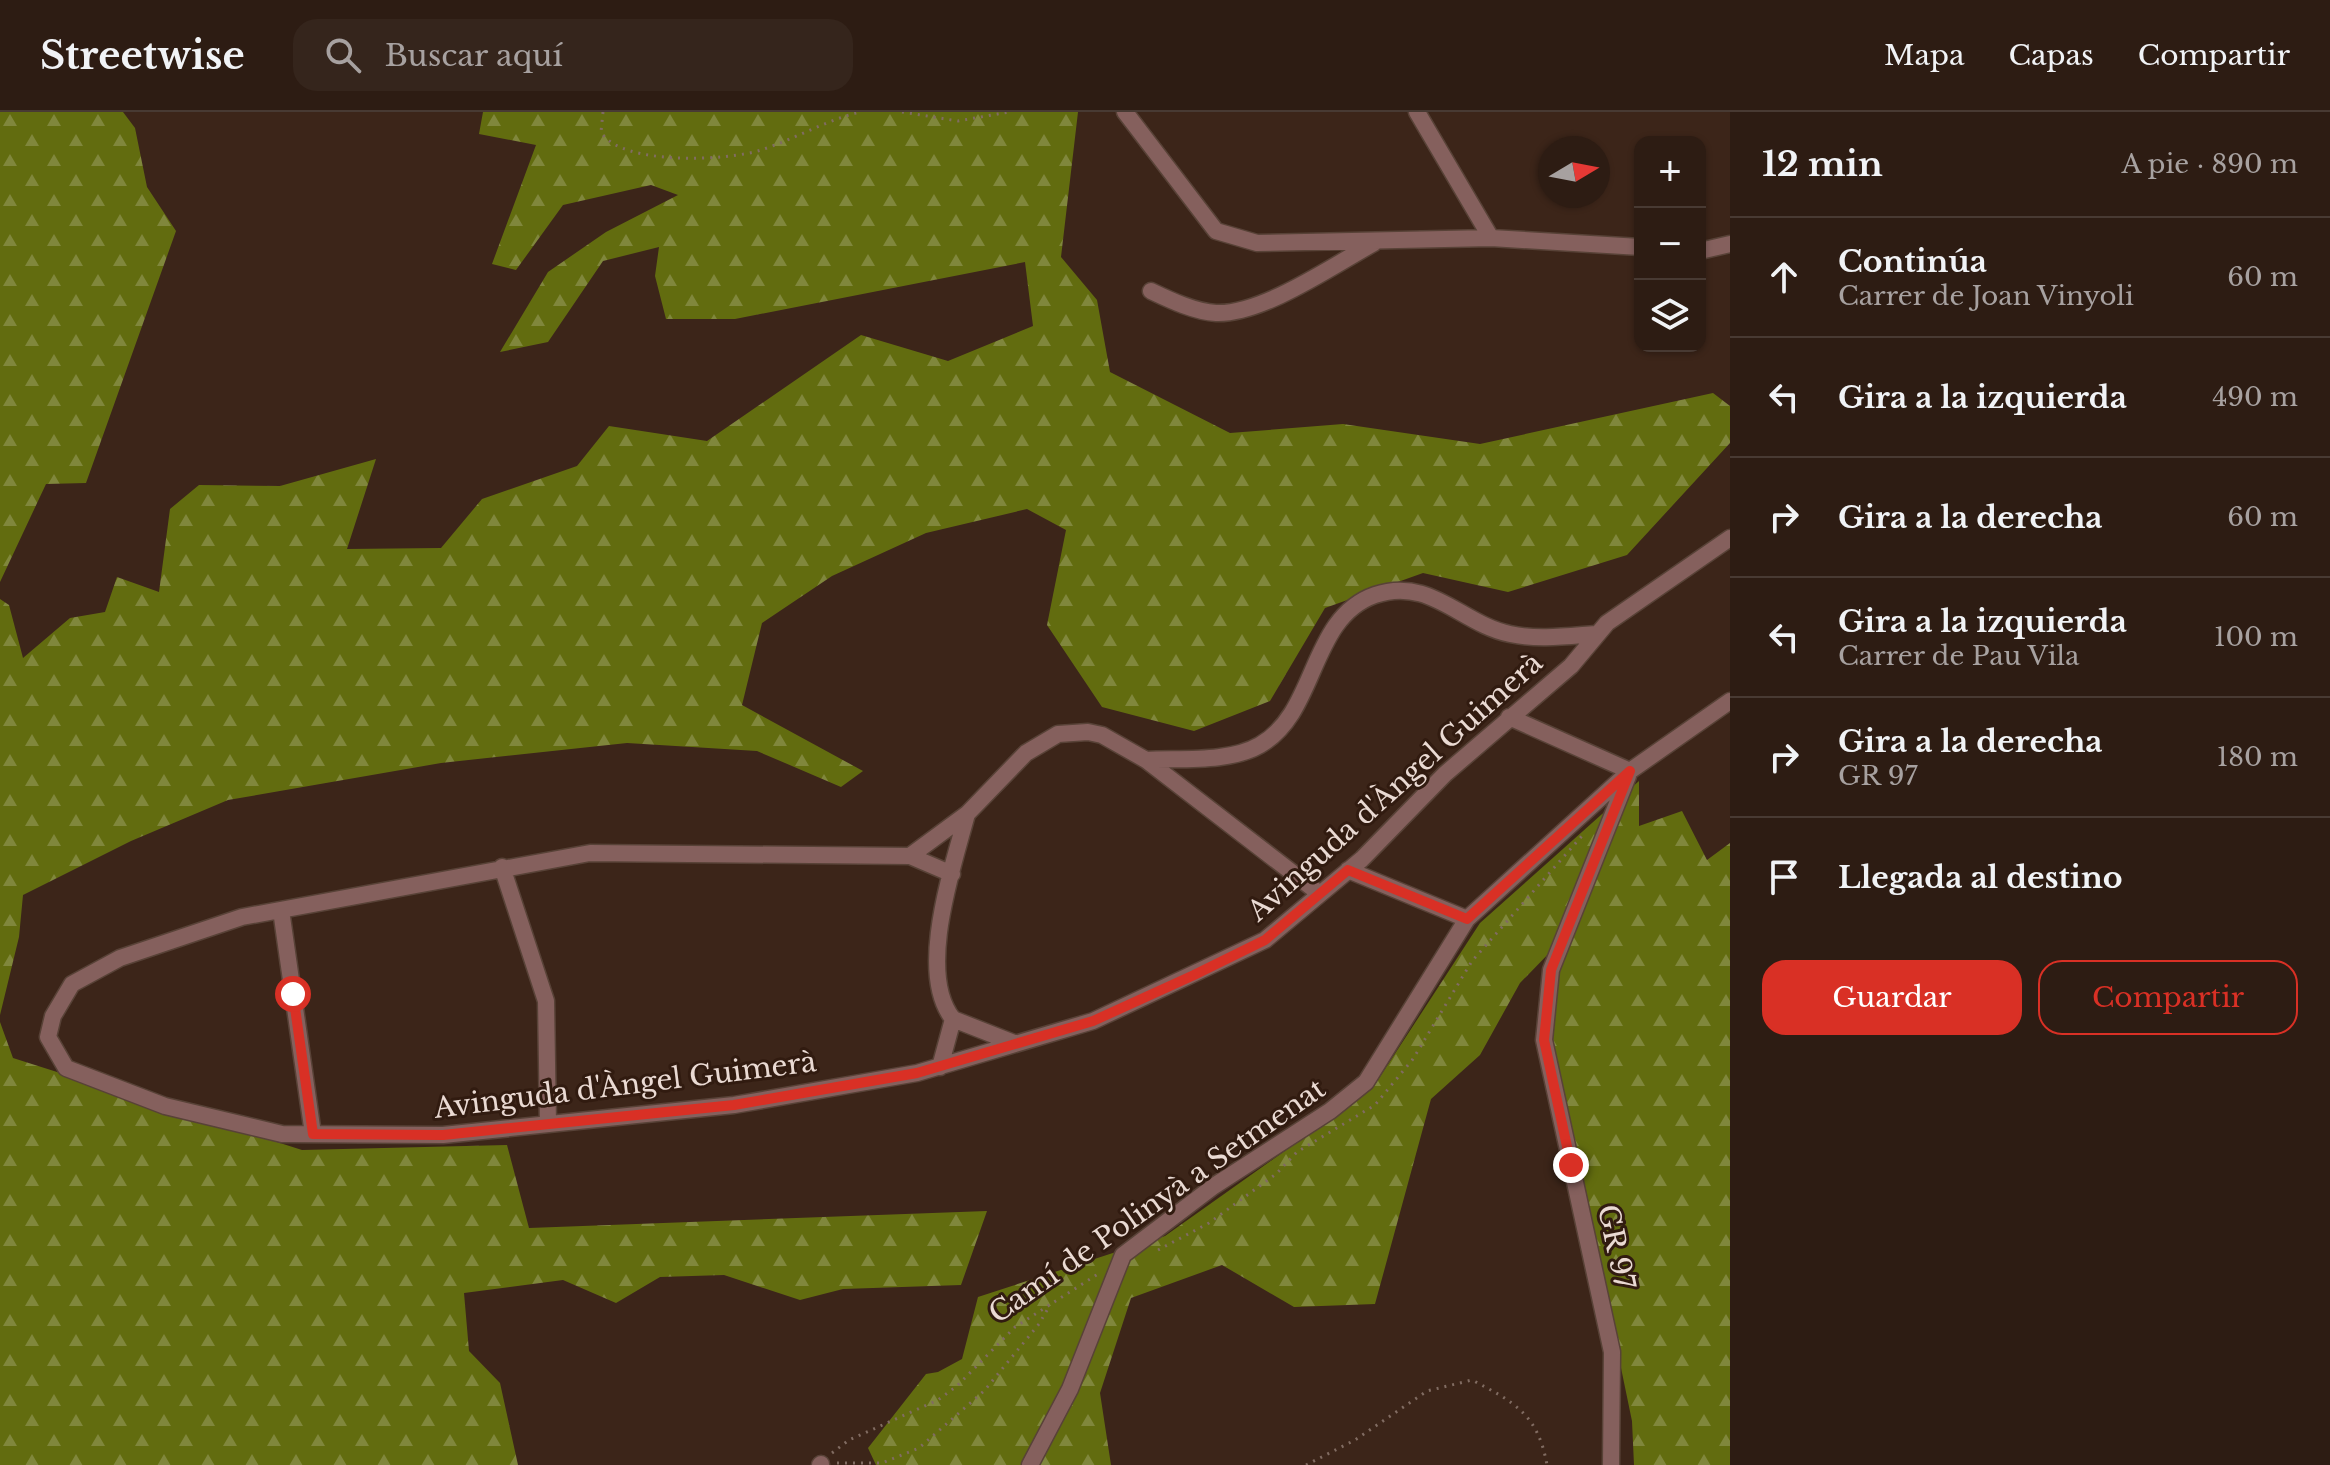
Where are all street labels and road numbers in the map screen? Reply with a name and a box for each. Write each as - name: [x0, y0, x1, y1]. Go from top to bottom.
- street label: Avinguda d'Àngel Guimerà: [1240, 645, 1550, 929]
- street label: Avinguda d'Àngel Guimerà: [431, 1044, 819, 1126]
- street label: Camí de Polinyà a Setmenat: [982, 1071, 1332, 1331]
- street label: GR 97: [1590, 1201, 1642, 1293]

